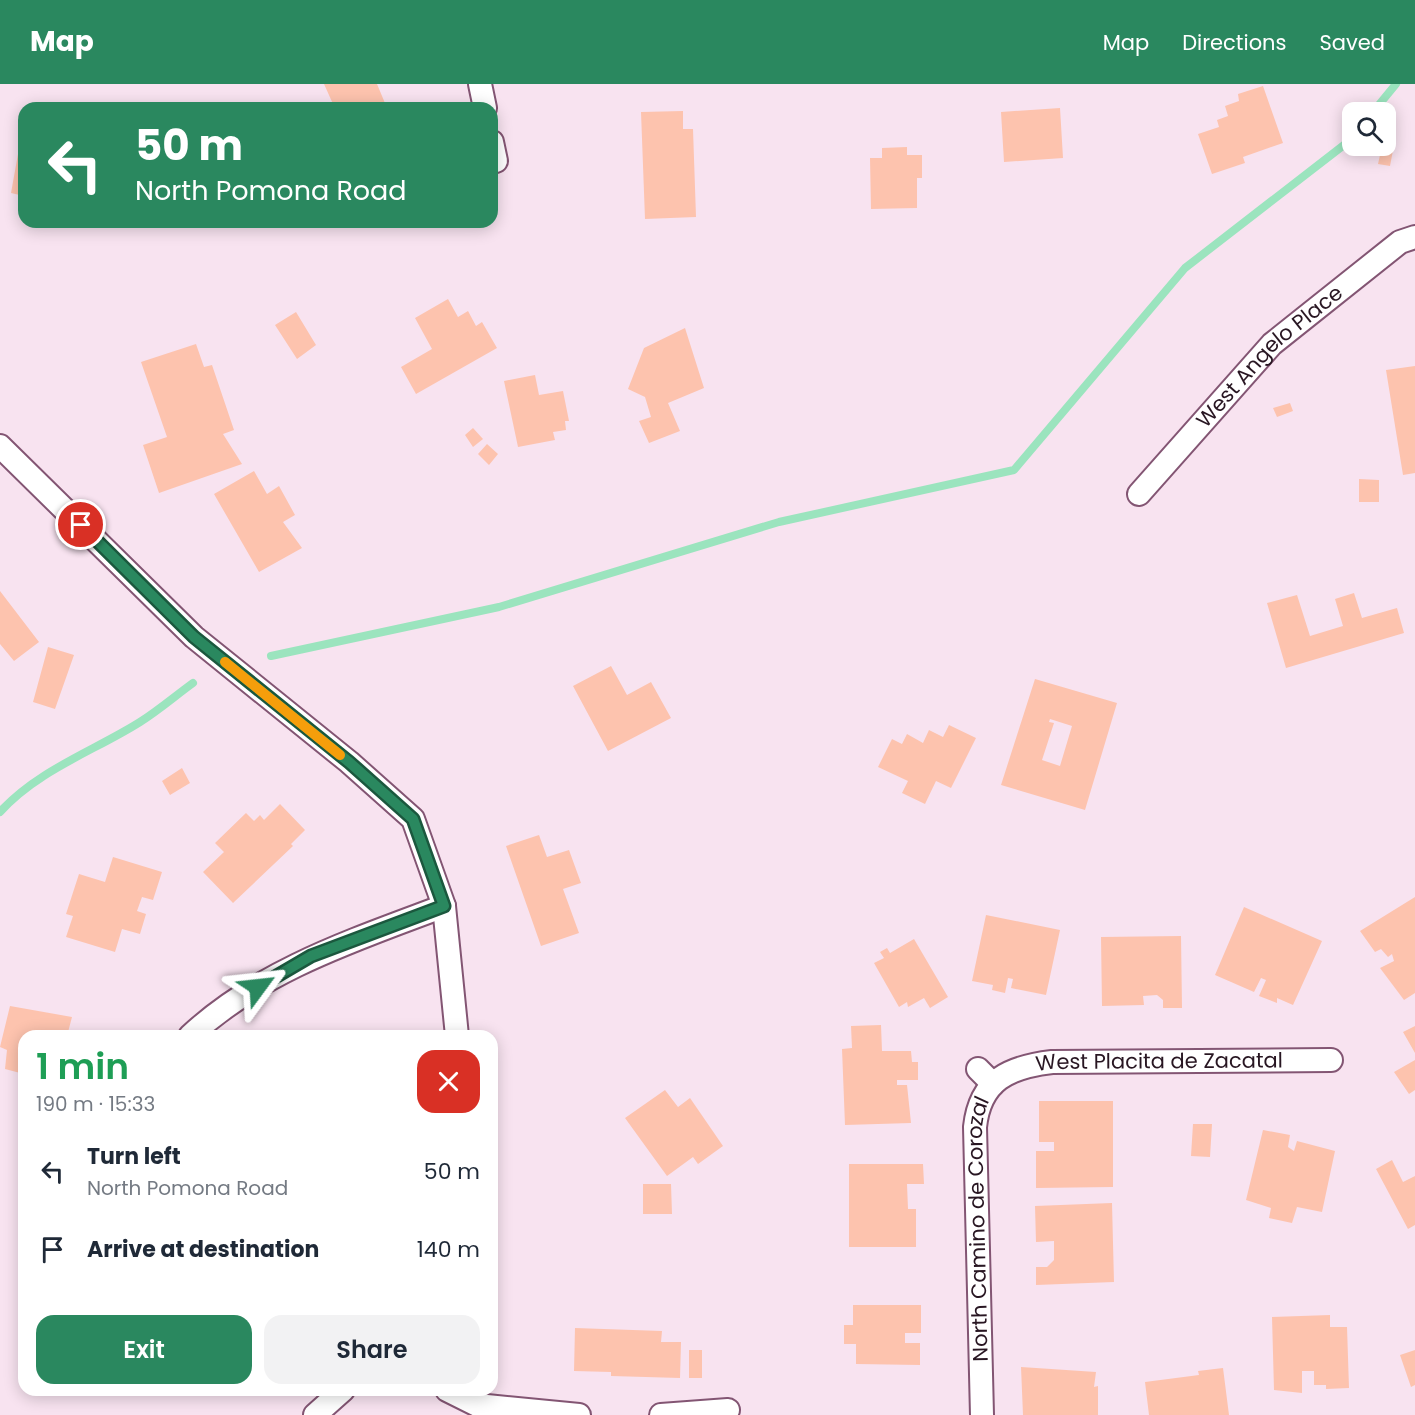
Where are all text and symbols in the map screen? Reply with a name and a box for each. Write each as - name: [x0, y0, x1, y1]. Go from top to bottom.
- text: Map: [30, 22, 94, 61]
- text: Map: [1103, 28, 1149, 57]
- text: Directions: [1182, 28, 1286, 57]
- text: Saved: [1319, 28, 1385, 57]
- map controls: [1342, 102, 1396, 156]
- button: search: [1342, 102, 1396, 156]
- text: 50 m: [135, 116, 243, 175]
- icon: left: [36, 126, 114, 204]
- text: North Pomona Road: [135, 172, 407, 209]
- street label: West Angelo Place: [1189, 278, 1348, 434]
- pin: [55, 499, 106, 550]
- icon: arrive: [64, 508, 97, 541]
- position arrow: [226, 955, 290, 1019]
- text: 1 min: [36, 1041, 129, 1092]
- street label: West Placita de Zacatal: [1034, 1045, 1283, 1078]
- button: close: [417, 1050, 480, 1113]
- text: 190 m · 15:33: [36, 1090, 155, 1118]
- street label: North Camino de Corozal: [960, 1091, 996, 1362]
- text: Turn left: [87, 1141, 181, 1172]
- icon: left: [36, 1155, 69, 1188]
- text: 50 m: [424, 1156, 480, 1187]
- text: North Pomona Road: [87, 1174, 288, 1202]
- icon: arrive: [36, 1233, 69, 1266]
- text: Arrive at destination: [87, 1234, 319, 1265]
- text: 140 m: [417, 1234, 480, 1265]
- button: Exit: [36, 1315, 252, 1384]
- button: Share: [264, 1315, 480, 1384]

